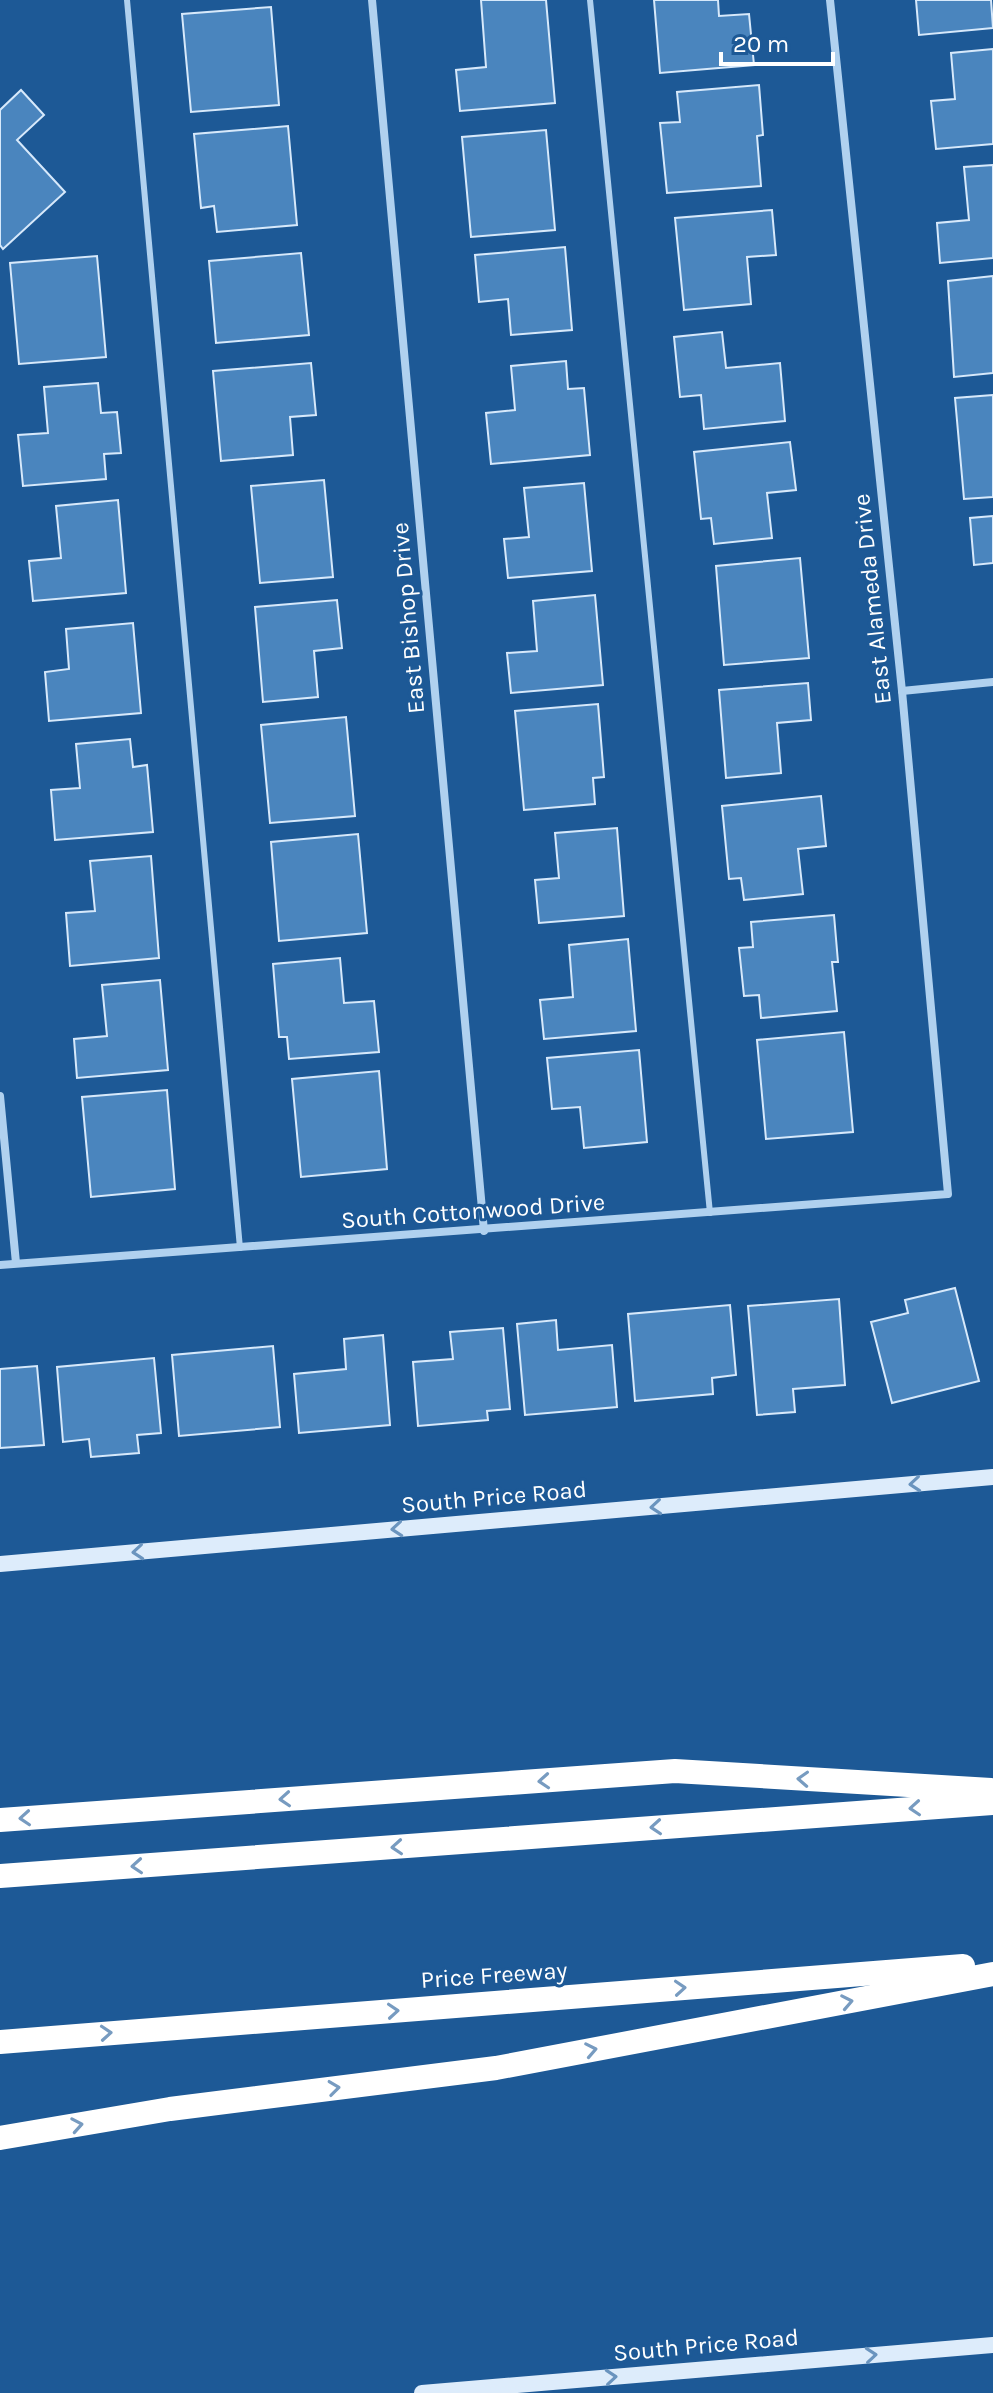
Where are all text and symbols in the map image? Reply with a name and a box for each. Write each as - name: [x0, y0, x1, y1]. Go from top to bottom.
- scale bar: [721, 16, 833, 66]
- text: 20 m: [733, 30, 789, 58]
- street label: East Alameda Drive: [847, 492, 897, 706]
- street label: East Bishop Drive: [386, 521, 430, 715]
- street label: South Cottonwood Drive: [340, 1188, 606, 1234]
- street label: South Price Road: [400, 1475, 588, 1519]
- one-way arrow: [908, 1475, 921, 1492]
- one-way arrow: [649, 1498, 662, 1515]
- one-way arrow: [390, 1520, 403, 1537]
- one-way arrow: [131, 1543, 144, 1560]
- one-way arrow: [796, 1771, 809, 1788]
- one-way arrow: [537, 1772, 550, 1789]
- one-way arrow: [278, 1790, 291, 1807]
- one-way arrow: [908, 1799, 921, 1816]
- one-way arrow: [18, 1809, 31, 1826]
- one-way arrow: [649, 1818, 662, 1835]
- one-way arrow: [390, 1838, 403, 1855]
- one-way arrow: [130, 1857, 143, 1874]
- street label: Price Freeway: [420, 1956, 568, 1994]
- one-way arrow: [674, 1980, 687, 1997]
- one-way arrow: [840, 1994, 854, 2011]
- one-way arrow: [387, 2003, 400, 2020]
- one-way arrow: [100, 2025, 113, 2042]
- one-way arrow: [584, 2042, 598, 2059]
- one-way arrow: [328, 2080, 341, 2097]
- one-way arrow: [70, 2117, 84, 2134]
- street label: South Price Road: [612, 2323, 800, 2367]
- one-way arrow: [865, 2347, 878, 2364]
- one-way arrow: [605, 2369, 618, 2386]

